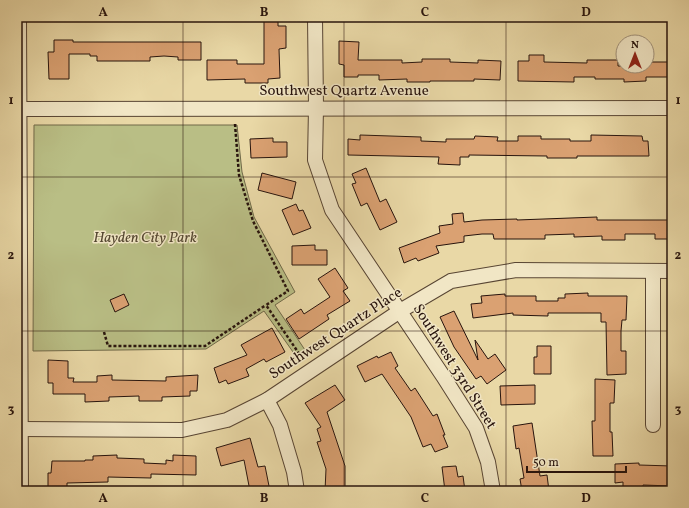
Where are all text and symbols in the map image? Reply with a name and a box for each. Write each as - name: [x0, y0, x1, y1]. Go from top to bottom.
- text: A: [98, 4, 108, 22]
- text: B: [260, 4, 269, 22]
- text: C: [421, 4, 429, 22]
- text: D: [581, 4, 591, 22]
- north arrow: [615, 34, 655, 74]
- text: N: [631, 38, 639, 53]
- street label: Southwest Quartz Avenue: [259, 81, 429, 102]
- text: 1: [8, 92, 14, 110]
- text: 1: [675, 92, 681, 110]
- park label: Hayden City Park: [93, 228, 197, 249]
- text: 2: [8, 247, 15, 265]
- text: 2: [675, 247, 682, 265]
- street label: Southwest Quartz Place: [265, 283, 407, 385]
- street label: Southwest 33rd Street: [407, 300, 501, 434]
- text: 3: [8, 401, 15, 419]
- text: 3: [675, 401, 682, 419]
- scale bar: [527, 448, 626, 474]
- text: 50 m: [533, 455, 559, 471]
- text: A: [98, 490, 108, 508]
- text: B: [260, 490, 269, 508]
- text: C: [421, 490, 429, 508]
- text: D: [581, 490, 591, 508]

